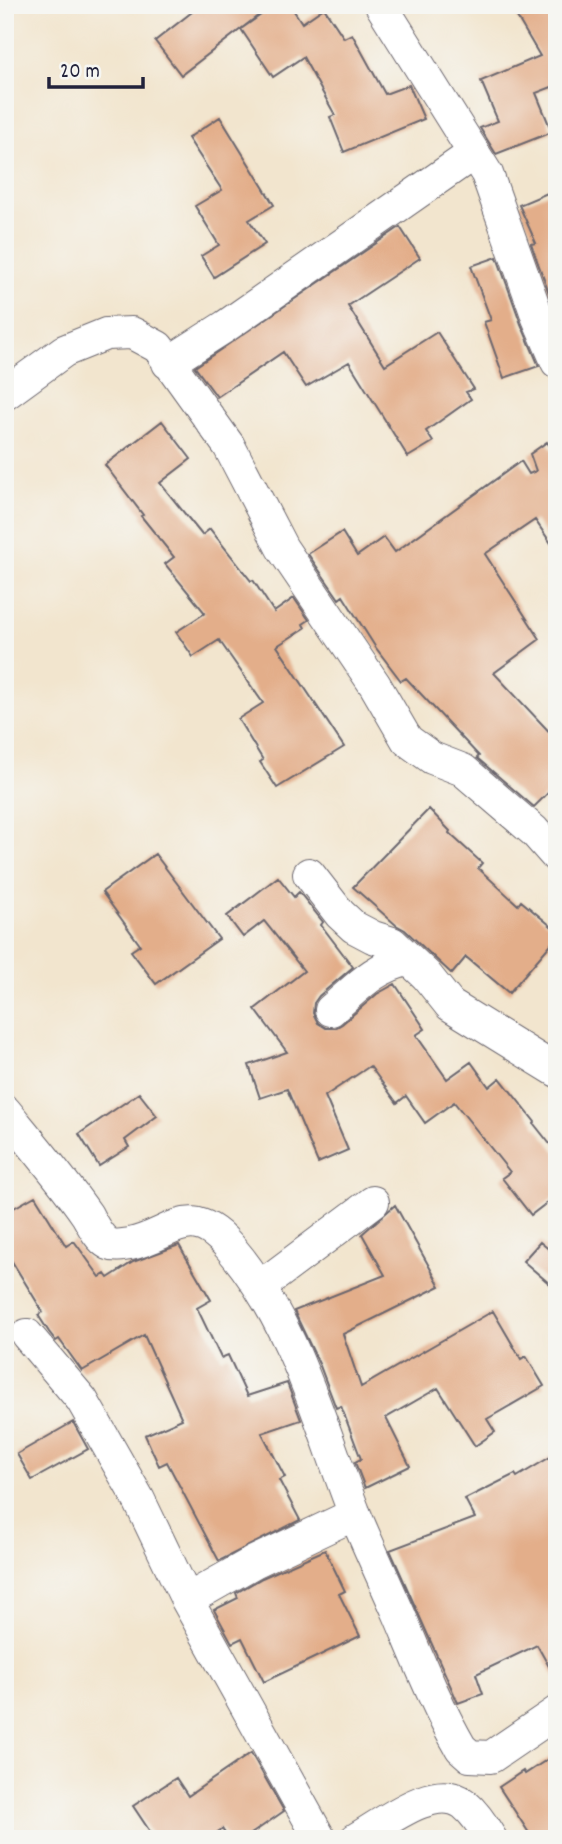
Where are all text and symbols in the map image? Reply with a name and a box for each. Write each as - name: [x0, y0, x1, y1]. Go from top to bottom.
- scale bar: [49, 46, 144, 90]
- text: 20 m: [60, 58, 100, 88]

